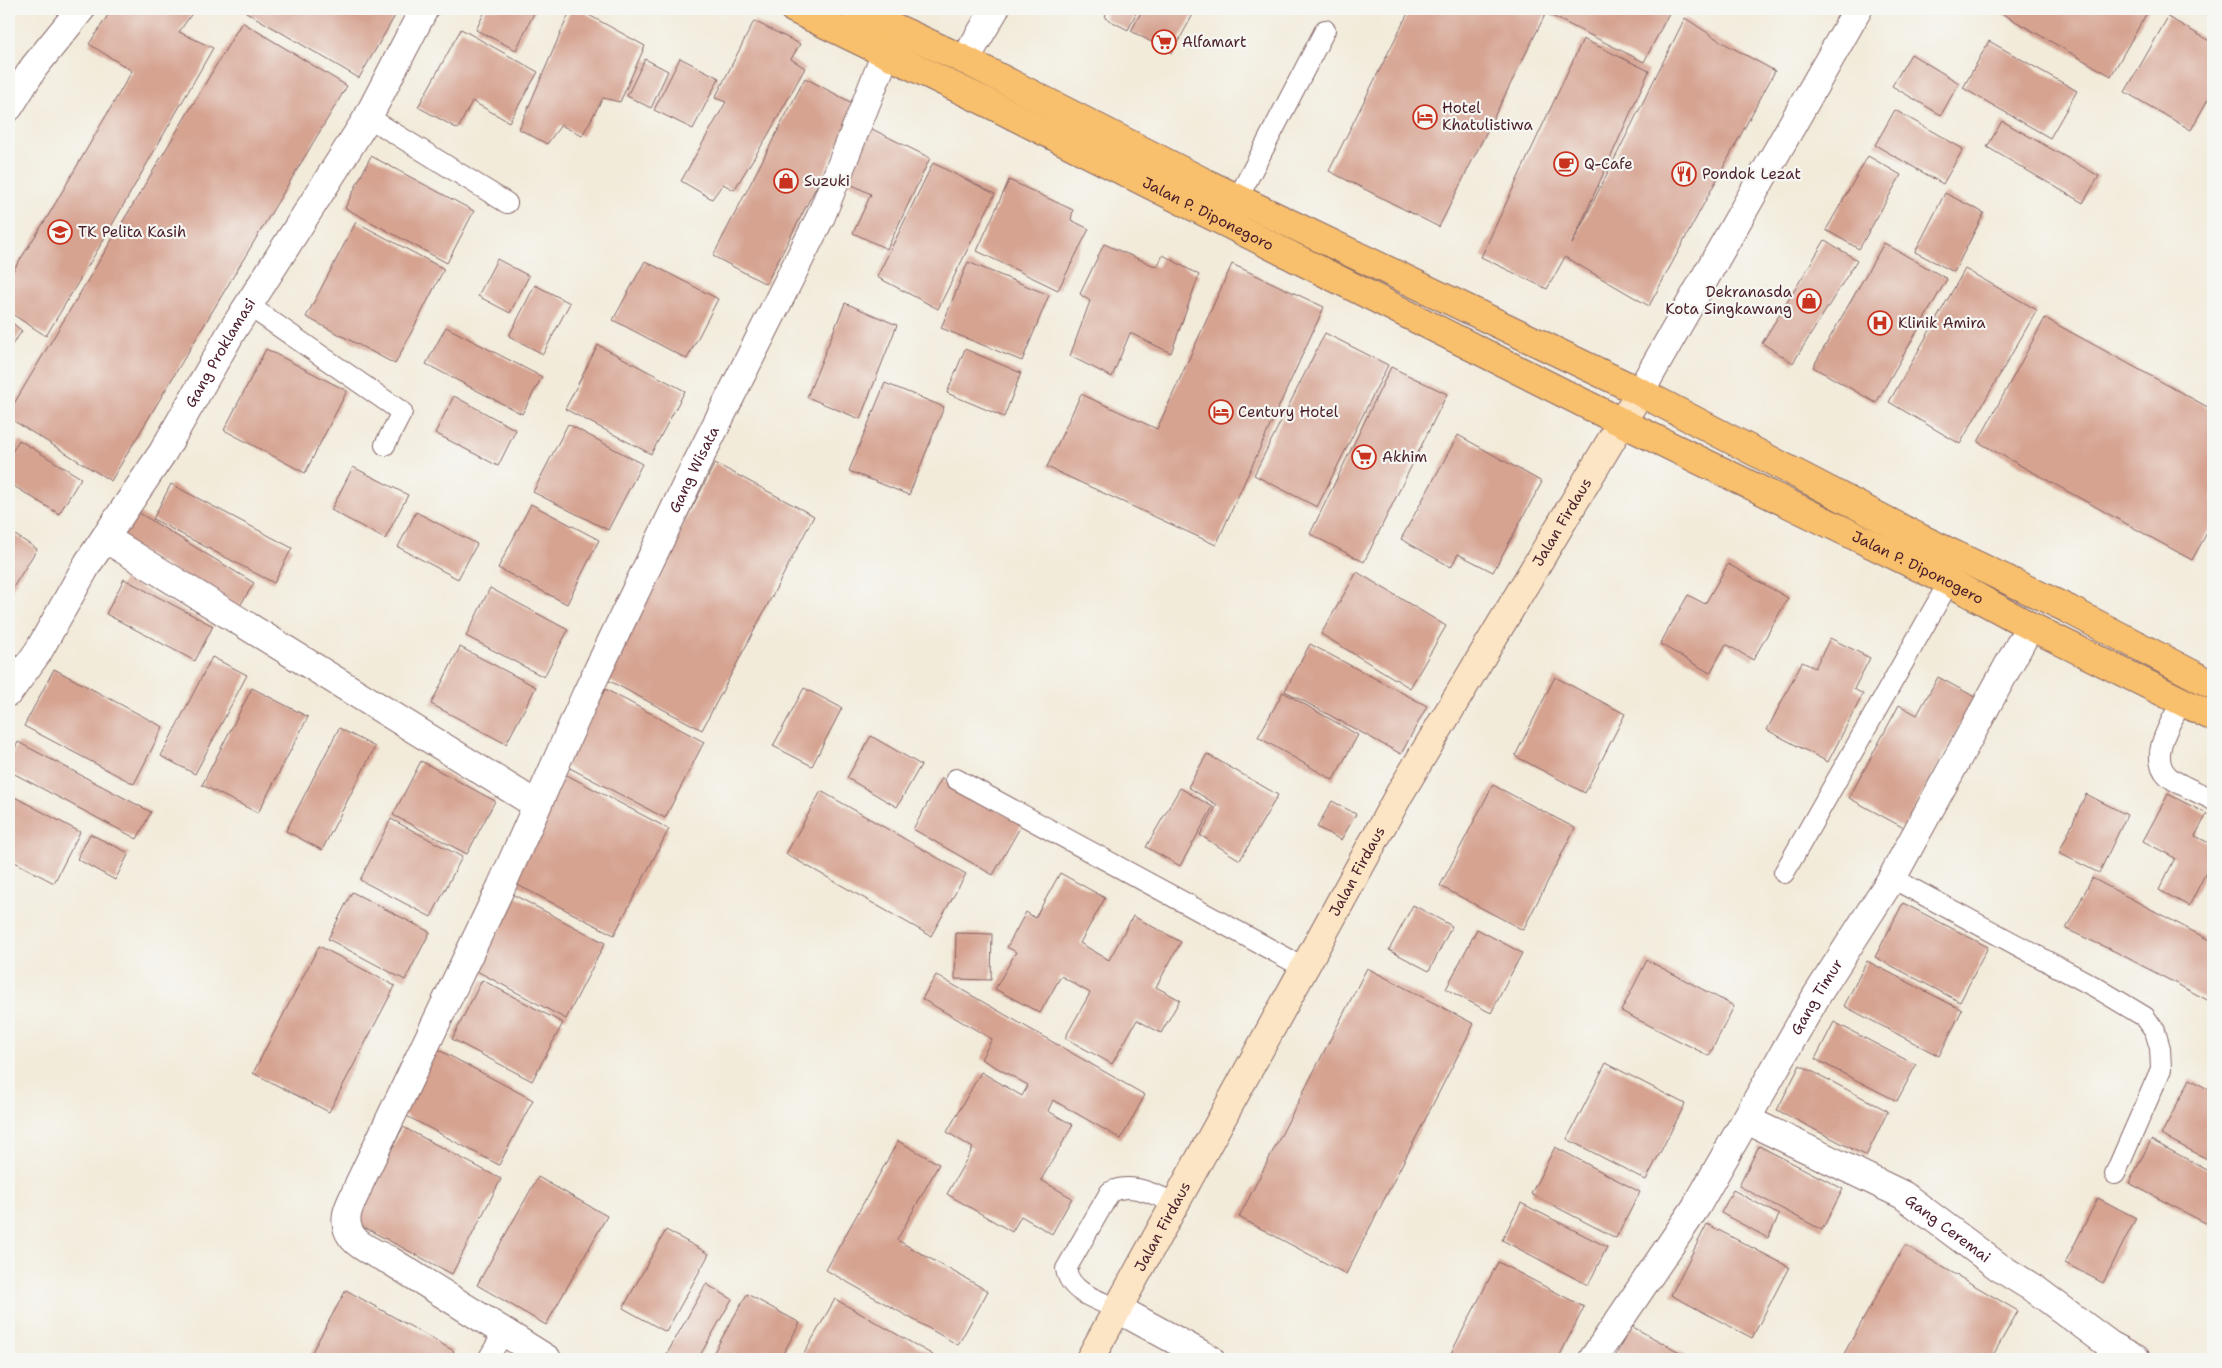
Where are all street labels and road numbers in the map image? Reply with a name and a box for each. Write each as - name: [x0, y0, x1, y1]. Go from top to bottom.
- street label: Jalan P. Diponegoro: [1139, 172, 1277, 255]
- street label: Gang Proklamasi: [180, 294, 260, 411]
- street label: Gang Wisata: [664, 422, 724, 516]
- street label: Jalan Firdaus: [1528, 474, 1596, 570]
- street label: Jalan P. Diponogero: [1849, 526, 1987, 609]
- street label: Jalan Firdaus: [1324, 823, 1390, 920]
- street label: Gang Timur: [1786, 955, 1848, 1039]
- street label: Jalan Firdaus: [1130, 1178, 1195, 1275]
- street label: Gang Ceremai: [1901, 1190, 1995, 1267]

